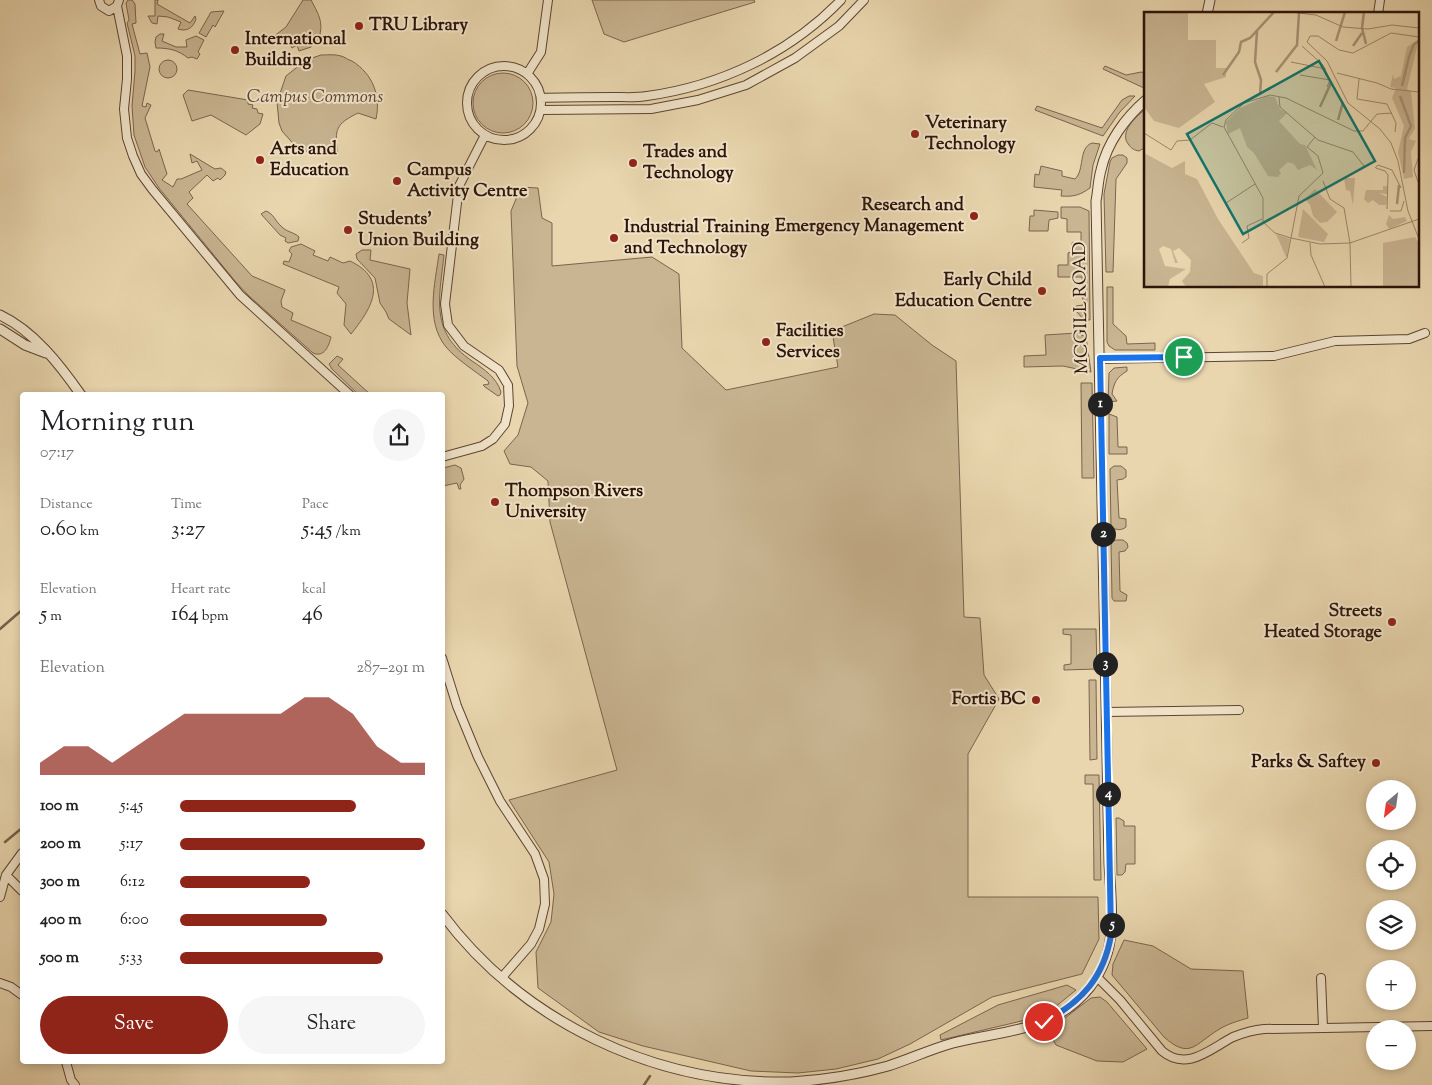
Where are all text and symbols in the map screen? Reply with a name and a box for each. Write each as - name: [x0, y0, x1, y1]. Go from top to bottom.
- inset map: [1144, 12, 1420, 288]
- place label: TRU Library: [369, 13, 468, 39]
- marker: TRU Library: [353, 20, 365, 32]
- place label: International Building: [245, 27, 347, 74]
- marker: International Building: [229, 44, 241, 56]
- park label: Campus Commons: [247, 85, 383, 111]
- place label: Veterinary Technology: [925, 111, 1016, 158]
- marker: Veterinary Technology: [909, 128, 921, 140]
- place label: Arts and Education: [270, 137, 350, 184]
- place label: Trades and Technology: [643, 140, 734, 187]
- marker: Arts and Education: [254, 154, 266, 166]
- marker: Trades and Technology: [627, 157, 639, 169]
- place label: Campus Activity Centre: [407, 158, 528, 205]
- marker: Campus Activity Centre: [391, 175, 403, 187]
- place label: Research and Emergency Management: [775, 193, 965, 240]
- place label: Students' Union Building: [358, 207, 479, 254]
- marker: Research and Emergency Management: [968, 210, 980, 222]
- place label: Industrial Training and Technology: [624, 215, 769, 262]
- marker: Students' Union Building: [342, 224, 354, 236]
- marker: Industrial Training and Technology: [608, 232, 620, 244]
- street label: MCGILL ROAD: [1068, 241, 1096, 375]
- place label: Early Child Education Centre: [895, 268, 1033, 315]
- marker: Early Child Education Centre: [1036, 285, 1048, 297]
- place label: Facilities Services: [776, 319, 844, 366]
- marker: Facilities Services: [760, 336, 772, 348]
- pin: [1163, 336, 1205, 378]
- icon: arrive: [1170, 343, 1198, 371]
- pin: 1: [1088, 392, 1112, 416]
- text: 1: [1098, 394, 1103, 414]
- text: Morning run: [40, 403, 195, 443]
- button: share: [373, 409, 425, 461]
- text: 07:17: [40, 442, 74, 465]
- place label: Thompson Rivers University: [505, 479, 643, 526]
- text: Distance: [40, 495, 93, 515]
- text: Time: [171, 495, 202, 515]
- text: Pace: [302, 495, 329, 515]
- marker: Thompson Rivers University: [489, 496, 501, 508]
- text: 0.60: [40, 515, 77, 545]
- text: 3:27: [171, 515, 205, 545]
- text: 5:45: [302, 515, 332, 545]
- text: km: [77, 522, 99, 542]
- text: /km: [332, 522, 361, 542]
- pin: 2: [1090, 522, 1116, 546]
- text: 2: [1100, 524, 1107, 544]
- text: Elevation: [40, 580, 97, 600]
- text: Heart rate: [171, 580, 231, 600]
- text: kcal: [302, 580, 326, 600]
- place label: Streets Heated Storage: [1264, 599, 1383, 646]
- text: 5: [40, 600, 47, 630]
- text: 164: [171, 600, 199, 630]
- text: 46: [302, 600, 323, 630]
- text: m: [47, 607, 62, 627]
- text: bpm: [199, 607, 229, 627]
- marker: Streets Heated Storage: [1386, 616, 1398, 628]
- pin: 3: [1092, 652, 1118, 676]
- text: 3: [1103, 654, 1108, 674]
- text: Elevation: [40, 657, 105, 680]
- text: 287–291 m: [357, 657, 425, 680]
- place label: Fortis BC: [952, 687, 1026, 713]
- marker: Fortis BC: [1030, 694, 1042, 706]
- place label: Parks & Saftey: [1251, 750, 1366, 776]
- marker: Parks & Saftey: [1370, 757, 1382, 769]
- north arrow: [1366, 780, 1416, 830]
- map controls: [1366, 780, 1416, 1070]
- pin: 4: [1096, 782, 1120, 806]
- text: 4: [1105, 784, 1112, 804]
- text: 100 m: [40, 795, 79, 818]
- text: 5:45: [120, 795, 143, 818]
- text: 200 m: [40, 833, 81, 856]
- text: 5:17: [120, 833, 143, 856]
- button: locate: [1366, 840, 1416, 890]
- text: 300 m: [40, 871, 80, 894]
- text: 6:12: [120, 871, 145, 894]
- button: layers: [1366, 900, 1416, 950]
- text: 400 m: [40, 909, 82, 932]
- text: 6:00: [120, 909, 149, 932]
- pin: 5: [1100, 912, 1124, 938]
- text: 5: [1110, 915, 1115, 935]
- text: 500 m: [40, 947, 79, 970]
- text: 5:33: [120, 947, 143, 970]
- button: +: [1366, 960, 1416, 1010]
- button: Save: [40, 996, 228, 1054]
- button: Share: [238, 996, 425, 1054]
- pin: [1023, 1001, 1065, 1043]
- icon: check: [1030, 1008, 1058, 1036]
- button: −: [1366, 1020, 1416, 1070]

